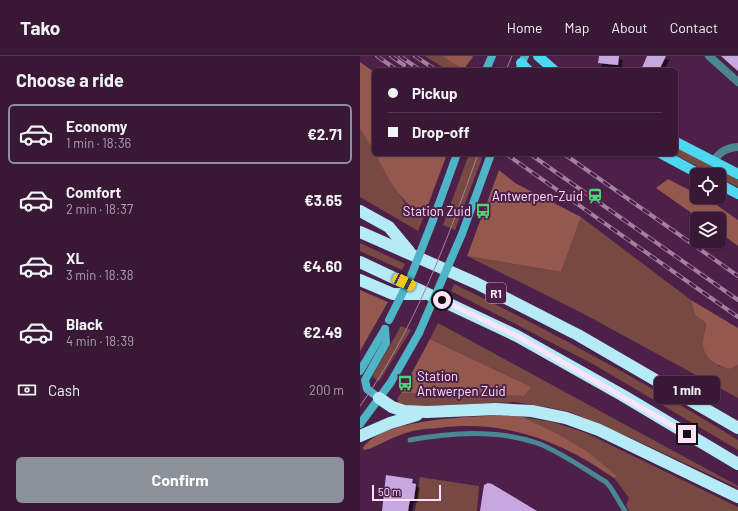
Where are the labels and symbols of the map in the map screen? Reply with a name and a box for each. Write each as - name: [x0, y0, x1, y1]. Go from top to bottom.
- station icon: Antwerpen-Zuid: [586, 187, 604, 205]
- place label: Antwerpen-Zuid: [492, 188, 583, 204]
- bus stop icon: Station Zuid: [474, 202, 492, 220]
- place label: Station Zuid: [403, 203, 471, 219]
- car: [391, 271, 417, 293]
- road number: R1: [486, 283, 506, 303]
- route start: [433, 291, 451, 309]
- place label: Station Antwerpen Zuid: [417, 368, 506, 399]
- bus stop icon: Station Antwerpen Zuid: [396, 374, 414, 392]
- callout: 1 min: [654, 376, 720, 404]
- route end: [678, 425, 696, 443]
- scale bar: [372, 483, 441, 502]

